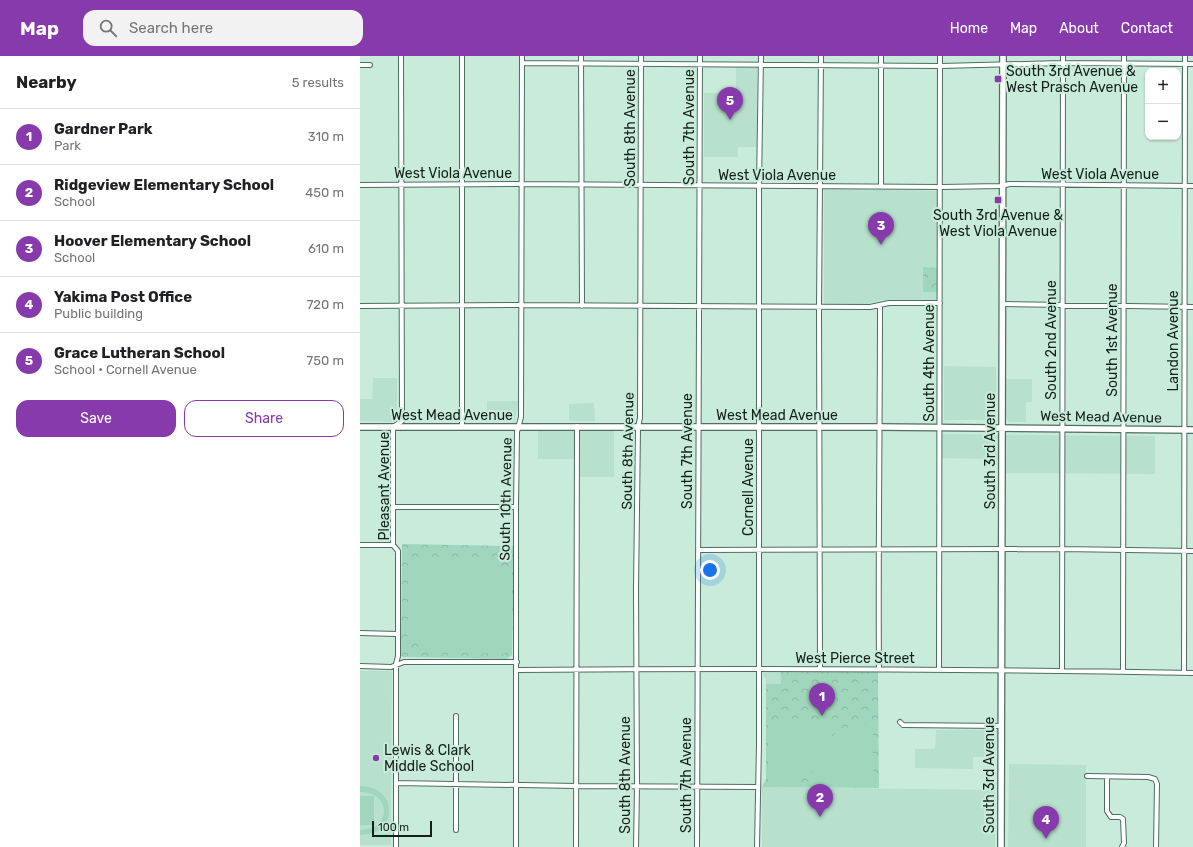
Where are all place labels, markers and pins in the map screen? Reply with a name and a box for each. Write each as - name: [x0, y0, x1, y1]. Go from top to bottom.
- place label: South 3rd Avenue & West Prasch Avenue: [1006, 63, 1138, 96]
- marker: South 3rd Avenue & West Prasch Avenue: [993, 74, 1003, 84]
- pin: 5: [717, 87, 743, 120]
- marker: South 3rd Avenue & West Viola Avenue: [993, 195, 1003, 205]
- place label: South 3rd Avenue & West Viola Avenue: [933, 207, 1063, 240]
- pin: 3: [868, 212, 894, 245]
- pin: 1: [809, 683, 835, 716]
- place label: Lewis & Clark Middle School: [384, 742, 474, 775]
- marker: Lewis & Clark Middle School: [371, 753, 381, 763]
- pin: 2: [807, 784, 833, 817]
- pin: 4: [1033, 806, 1059, 839]

